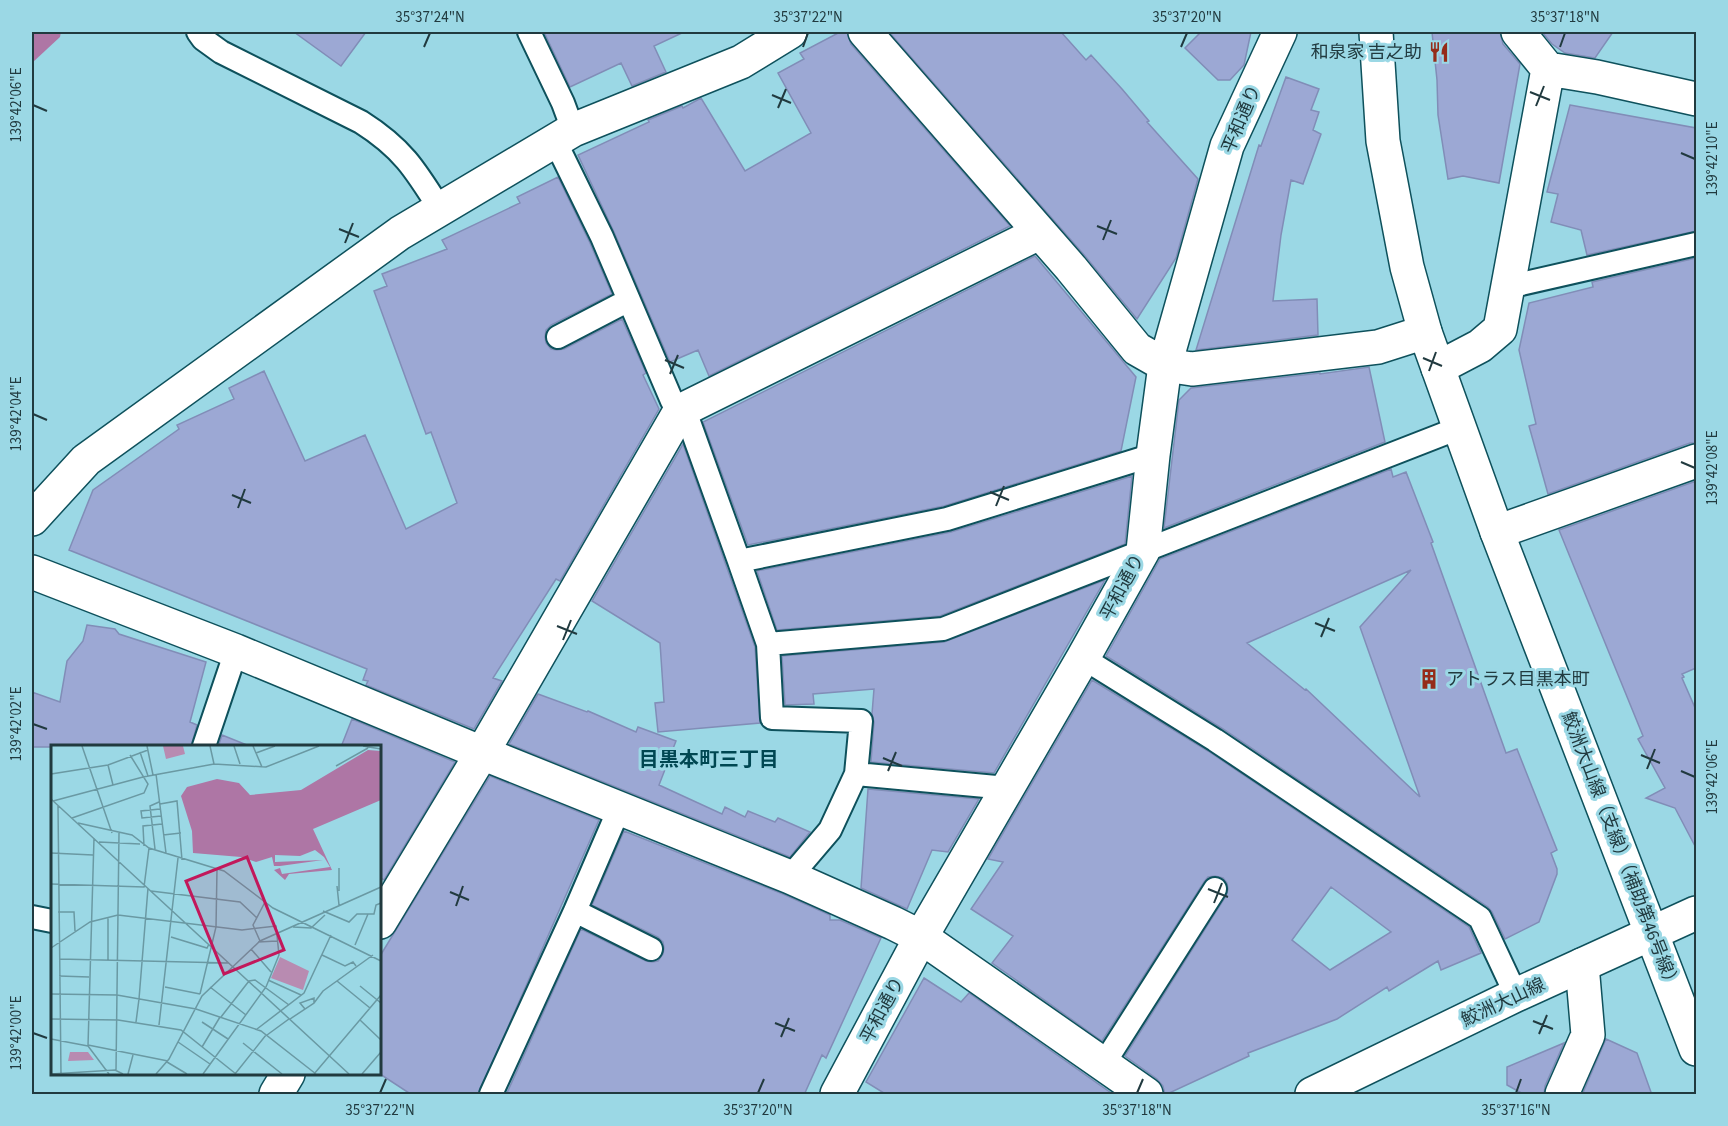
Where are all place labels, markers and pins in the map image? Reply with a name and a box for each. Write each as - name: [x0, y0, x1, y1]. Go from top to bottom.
- place label: 和泉家 吉之助: [1310, 40, 1422, 65]
- restaurant icon: 和泉家 吉之助: [1427, 40, 1451, 64]
- building icon: アトラス目黒本町: [1417, 667, 1441, 691]
- place label: アトラス目黒本町: [1446, 667, 1590, 692]

